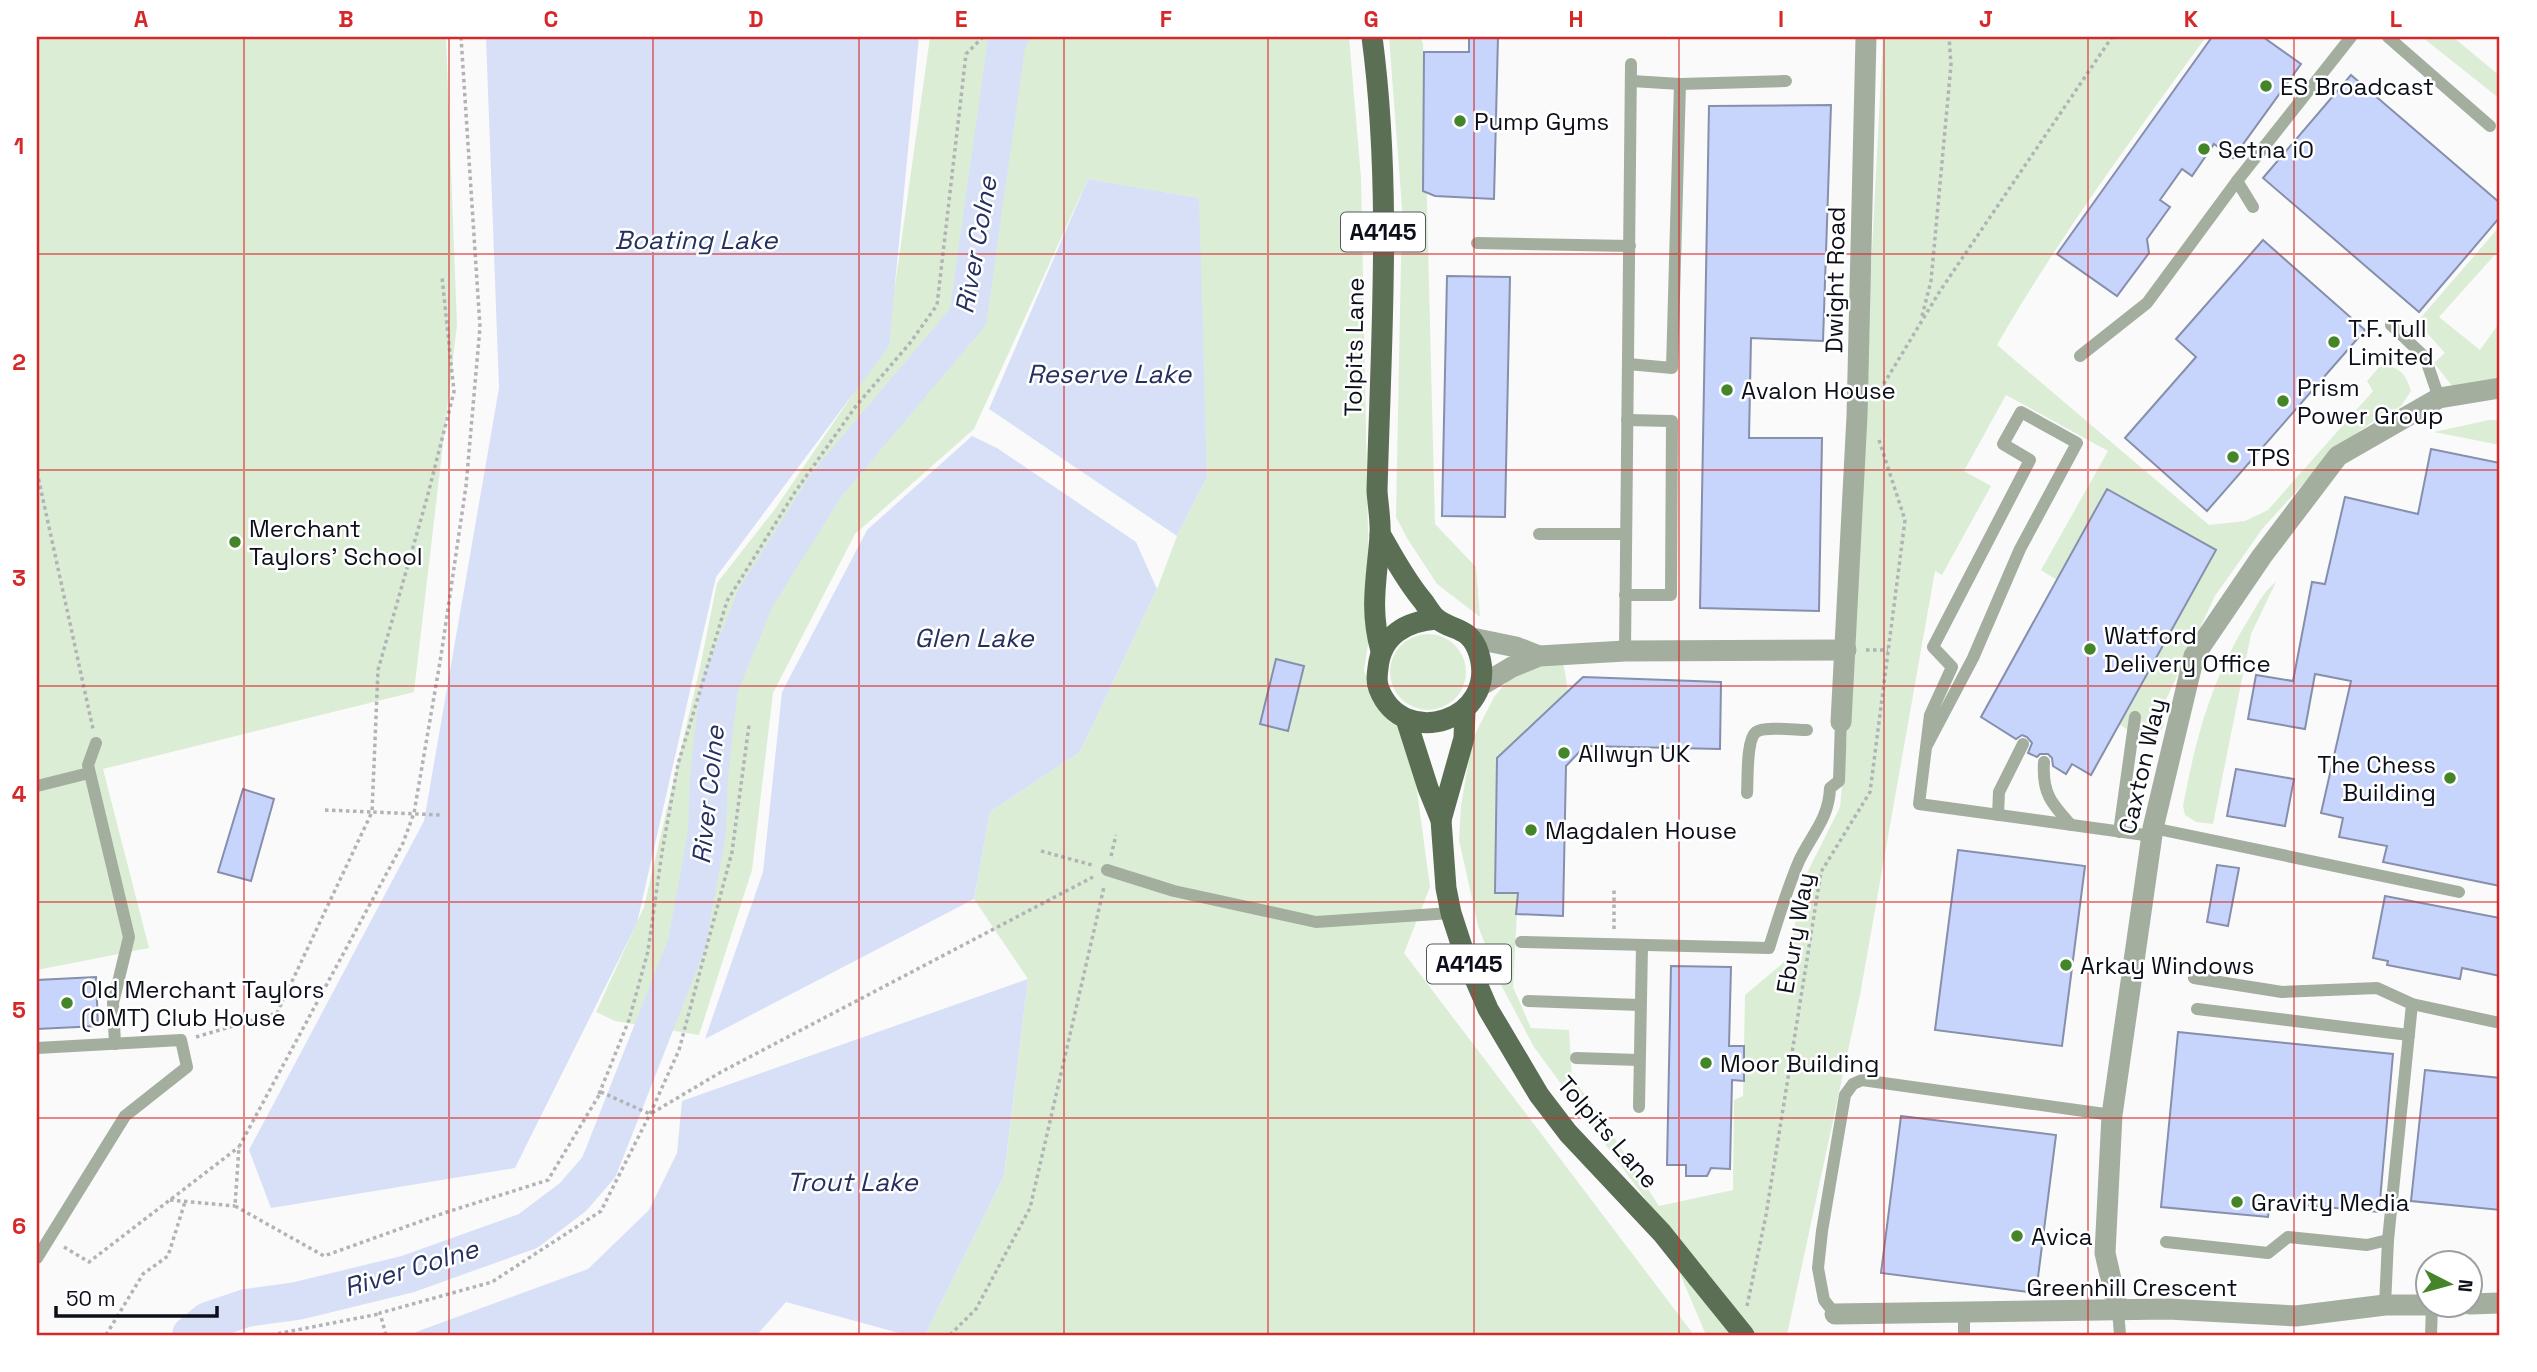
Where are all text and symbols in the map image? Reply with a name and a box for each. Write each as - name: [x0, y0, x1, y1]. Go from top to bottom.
- text: A: [134, 4, 149, 34]
- text: B: [338, 4, 354, 34]
- text: C: [544, 4, 558, 34]
- text: D: [748, 4, 764, 34]
- text: E: [955, 4, 967, 34]
- text: F: [1160, 4, 1172, 34]
- text: G: [1363, 4, 1379, 34]
- text: H: [1568, 4, 1584, 34]
- text: I: [1778, 4, 1784, 34]
- text: J: [1979, 4, 1993, 34]
- text: K: [2184, 4, 2199, 34]
- text: L: [2390, 4, 2402, 34]
- place label: ES Broadcast: [2280, 71, 2434, 102]
- marker: ES Broadcast: [2258, 78, 2274, 94]
- place label: Pump Gyms: [1474, 106, 1609, 137]
- marker: Pump Gyms: [1452, 113, 1468, 129]
- text: 1: [14, 131, 24, 161]
- place label: Setna iO: [2218, 134, 2314, 165]
- marker: Setna iO: [2196, 141, 2212, 157]
- water label: River Colne: [947, 172, 1005, 316]
- street label: Dwight Road: [1818, 206, 1852, 354]
- road number: A4145: [1341, 213, 1425, 252]
- water label: Boating Lake: [615, 223, 779, 257]
- street label: Tolpits Lane: [1337, 277, 1371, 417]
- place label: T.F. Tull Limited: [2348, 313, 2434, 372]
- marker: T.F. Tull Limited: [2326, 334, 2342, 350]
- text: 2: [12, 347, 26, 377]
- water label: Reserve Lake: [1027, 357, 1193, 391]
- place label: Prism Power Group: [2297, 372, 2443, 431]
- place label: Avalon House: [1741, 375, 1896, 406]
- marker: Avalon House: [1719, 382, 1735, 398]
- marker: Prism Power Group: [2275, 393, 2291, 409]
- place label: TPS: [2247, 442, 2290, 473]
- marker: TPS: [2225, 449, 2241, 465]
- place label: Merchant Taylors' School: [249, 513, 423, 572]
- marker: Merchant Taylors' School: [227, 534, 243, 550]
- text: 3: [12, 563, 26, 593]
- place label: Watford Delivery Office: [2104, 620, 2271, 679]
- water label: Glen Lake: [914, 621, 1035, 655]
- marker: Watford Delivery Office: [2082, 641, 2098, 657]
- street label: Caxton Way: [2111, 695, 2173, 837]
- water label: River Colne: [684, 723, 732, 866]
- place label: Allwyn UK: [1578, 738, 1691, 769]
- marker: Allwyn UK: [1556, 745, 1572, 761]
- place label: The Chess Building: [2317, 749, 2436, 808]
- marker: The Chess Building: [2442, 770, 2458, 786]
- text: 4: [12, 779, 27, 809]
- place label: Magdalen House: [1545, 815, 1737, 846]
- marker: Magdalen House: [1523, 822, 1539, 838]
- street label: Ebury Way: [1769, 870, 1821, 996]
- road number: A4145: [1427, 945, 1511, 984]
- place label: Arkay Windows: [2080, 950, 2254, 981]
- marker: Arkay Windows: [2058, 957, 2074, 973]
- place label: Old Merchant Taylors (OMT) Club House: [81, 974, 324, 1033]
- text: 5: [12, 995, 26, 1025]
- marker: Old Merchant Taylors (OMT) Club House: [59, 995, 75, 1011]
- place label: Moor Building: [1720, 1048, 1879, 1079]
- marker: Moor Building: [1698, 1055, 1714, 1071]
- street label: Tolpits Lane: [1551, 1069, 1665, 1195]
- water label: Trout Lake: [786, 1165, 919, 1199]
- place label: Gravity Media: [2251, 1187, 2410, 1218]
- marker: Gravity Media: [2229, 1194, 2245, 1210]
- text: 6: [12, 1211, 26, 1241]
- place label: Avica: [2031, 1221, 2093, 1252]
- marker: Avica: [2009, 1228, 2025, 1244]
- water label: River Colne: [340, 1231, 484, 1305]
- north arrow: [2414, 1250, 2484, 1320]
- street label: Greenhill Crescent: [2027, 1272, 2237, 1303]
- scale bar: [56, 1274, 217, 1318]
- text: N: [2452, 1278, 2479, 1293]
- text: 50 m: [66, 1285, 116, 1312]

